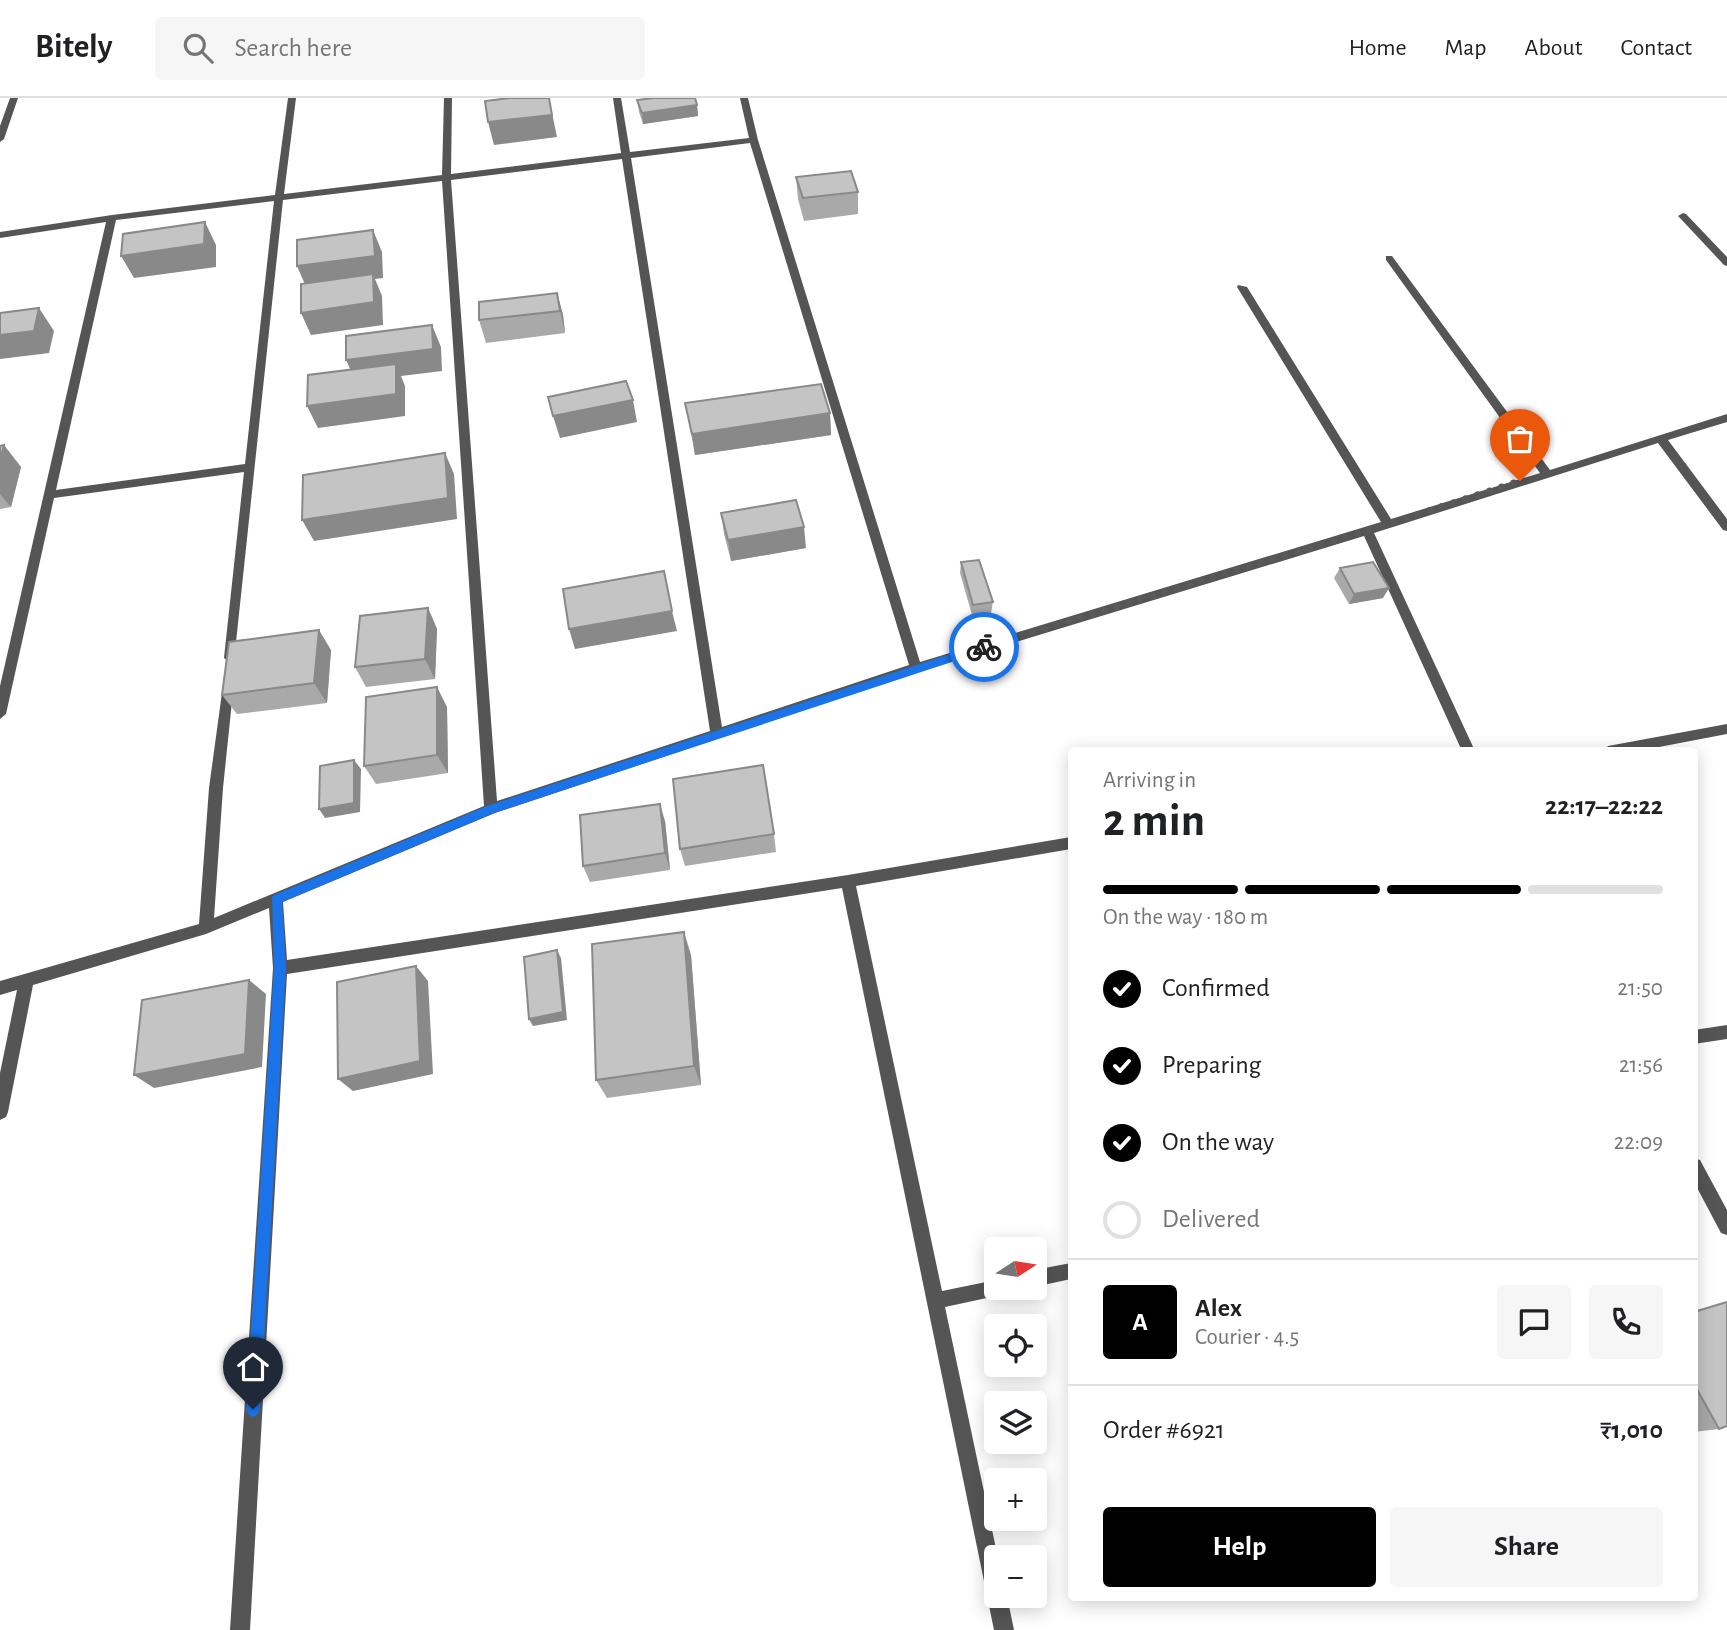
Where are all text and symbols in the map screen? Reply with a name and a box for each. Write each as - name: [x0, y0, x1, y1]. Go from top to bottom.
- search box: [155, 17, 645, 80]
- icon: search: [179, 29, 217, 67]
- text: Bitely: [35, 31, 113, 64]
- text: Search here: [235, 35, 352, 61]
- text: Home: [1349, 36, 1407, 60]
- text: Map: [1445, 36, 1487, 60]
- text: About: [1525, 36, 1582, 60]
- text: Contact: [1620, 36, 1692, 60]
- pin: [1490, 409, 1550, 481]
- icon: bag: [1501, 420, 1539, 458]
- courier: [949, 612, 1019, 682]
- icon: bike: [965, 628, 1003, 666]
- text: Arriving in: [1103, 769, 1196, 792]
- text: 22:17–22:22: [1545, 793, 1663, 819]
- text: 2 min: [1103, 798, 1205, 844]
- text: On the way · 180 m: [1103, 906, 1268, 929]
- icon: check: [1103, 970, 1141, 1008]
- text: Confirmed: [1162, 975, 1270, 1001]
- text: 21:50: [1618, 977, 1663, 1000]
- icon: check: [1103, 1047, 1141, 1085]
- text: Preparing: [1162, 1052, 1261, 1078]
- text: 21:56: [1619, 1054, 1663, 1077]
- icon: check: [1103, 1124, 1141, 1162]
- text: On the way: [1162, 1129, 1274, 1155]
- text: 22:09: [1614, 1131, 1663, 1154]
- text: Delivered: [1162, 1206, 1260, 1232]
- north arrow: [984, 1237, 1046, 1300]
- map controls: [984, 1237, 1047, 1608]
- button: chat: [1497, 1285, 1571, 1359]
- button: phone: [1589, 1285, 1663, 1359]
- text: Alex: [1195, 1295, 1242, 1321]
- text: A: [1132, 1309, 1148, 1335]
- button: locate: [984, 1314, 1047, 1377]
- text: Courier · 4.5: [1195, 1326, 1299, 1349]
- pin: [223, 1337, 283, 1409]
- icon: home: [234, 1348, 272, 1386]
- button: layers: [984, 1391, 1047, 1454]
- text: Order #6921: [1103, 1417, 1225, 1443]
- text: ₹1,010: [1600, 1417, 1663, 1443]
- button: +: [984, 1468, 1047, 1531]
- button: Help: [1103, 1507, 1376, 1587]
- button: Share: [1390, 1507, 1663, 1587]
- button: −: [984, 1545, 1047, 1608]

